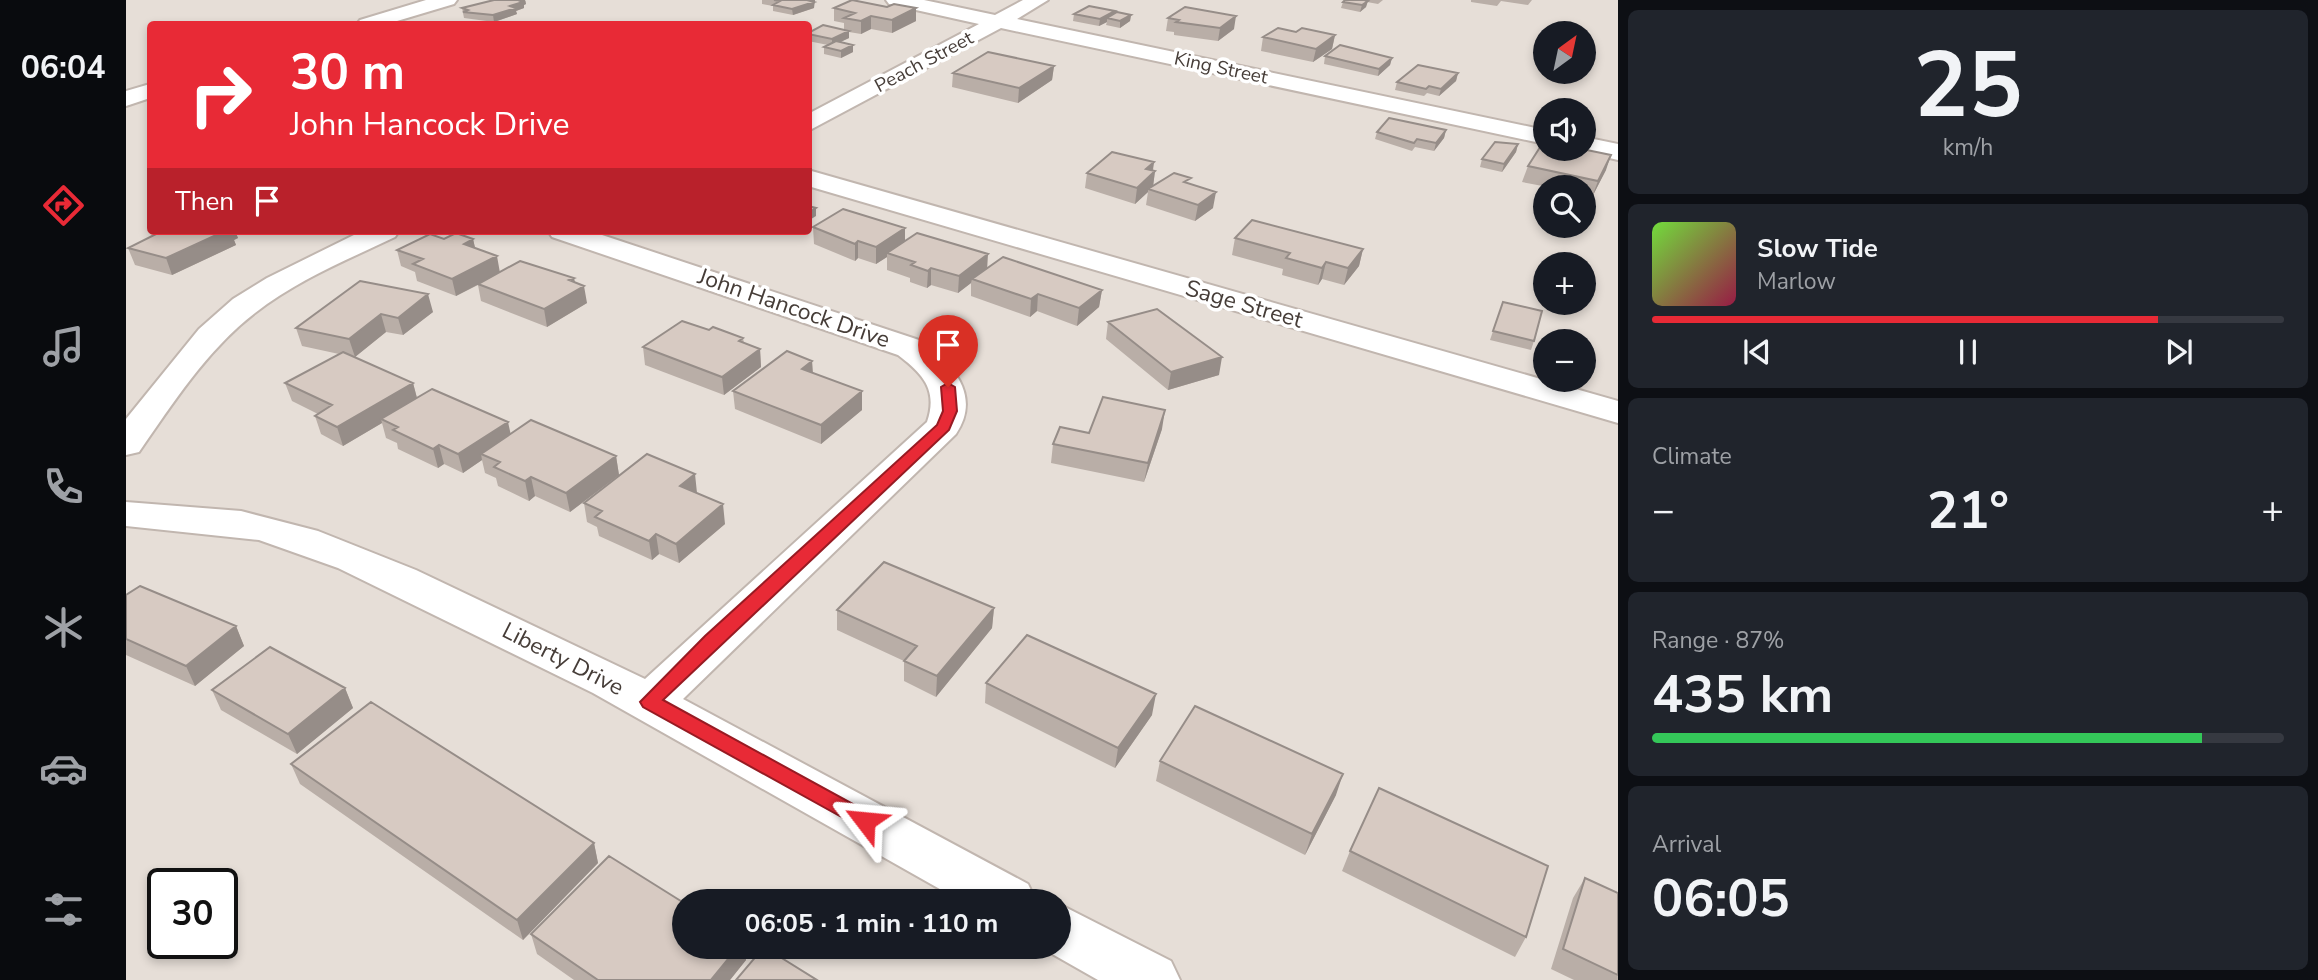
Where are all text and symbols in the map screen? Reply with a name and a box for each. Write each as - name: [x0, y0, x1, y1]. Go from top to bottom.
- north arrow: [1533, 21, 1596, 84]
- map controls: [1533, 21, 1596, 392]
- text: 25: [1913, 24, 2023, 148]
- street label: Peach Street: [870, 25, 978, 99]
- text: 30 m: [290, 39, 405, 106]
- street label: King Street: [1172, 45, 1270, 91]
- text: 06:04: [21, 46, 105, 89]
- icon: right: [175, 49, 266, 140]
- button: sound: [1533, 98, 1596, 161]
- text: John Hancock Drive: [290, 103, 569, 146]
- text: km/h: [1943, 132, 1993, 163]
- button: search: [1533, 175, 1596, 238]
- icon: directions: [39, 181, 88, 230]
- icon: arrive: [248, 182, 286, 220]
- text: Then: [175, 184, 234, 219]
- text: Slow Tide: [1757, 231, 1878, 266]
- button: +: [1533, 252, 1596, 315]
- street label: John Hancock Drive: [693, 260, 894, 355]
- text: Marlow: [1757, 266, 1836, 297]
- street label: Sage Street: [1182, 272, 1307, 336]
- pin: [918, 315, 978, 387]
- icon: music: [39, 322, 88, 371]
- icon: arrive: [929, 326, 967, 364]
- button: −: [1533, 329, 1596, 392]
- icon: previous: [1738, 333, 1776, 371]
- icon: pause: [1949, 333, 1987, 371]
- icon: next: [2160, 333, 2198, 371]
- text: Climate: [1652, 441, 1732, 472]
- icon: phone: [39, 462, 88, 511]
- text: 21°: [1927, 475, 2009, 546]
- text: −: [1652, 485, 1675, 536]
- text: +: [2261, 485, 2284, 536]
- icon: climate: [39, 603, 88, 652]
- street label: Liberty Drive: [497, 615, 629, 703]
- text: Range · 87%: [1652, 625, 1784, 656]
- text: 435 km: [1652, 659, 1833, 730]
- icon: car: [39, 744, 88, 793]
- position arrow: [828, 784, 902, 858]
- text: Arrival: [1652, 829, 1721, 860]
- text: 06:05: [1652, 863, 1790, 934]
- speed limit sign: 30: [147, 868, 238, 959]
- icon: filters: [39, 885, 88, 934]
- text: 06:05 · 1 min · 110 m: [745, 906, 998, 941]

